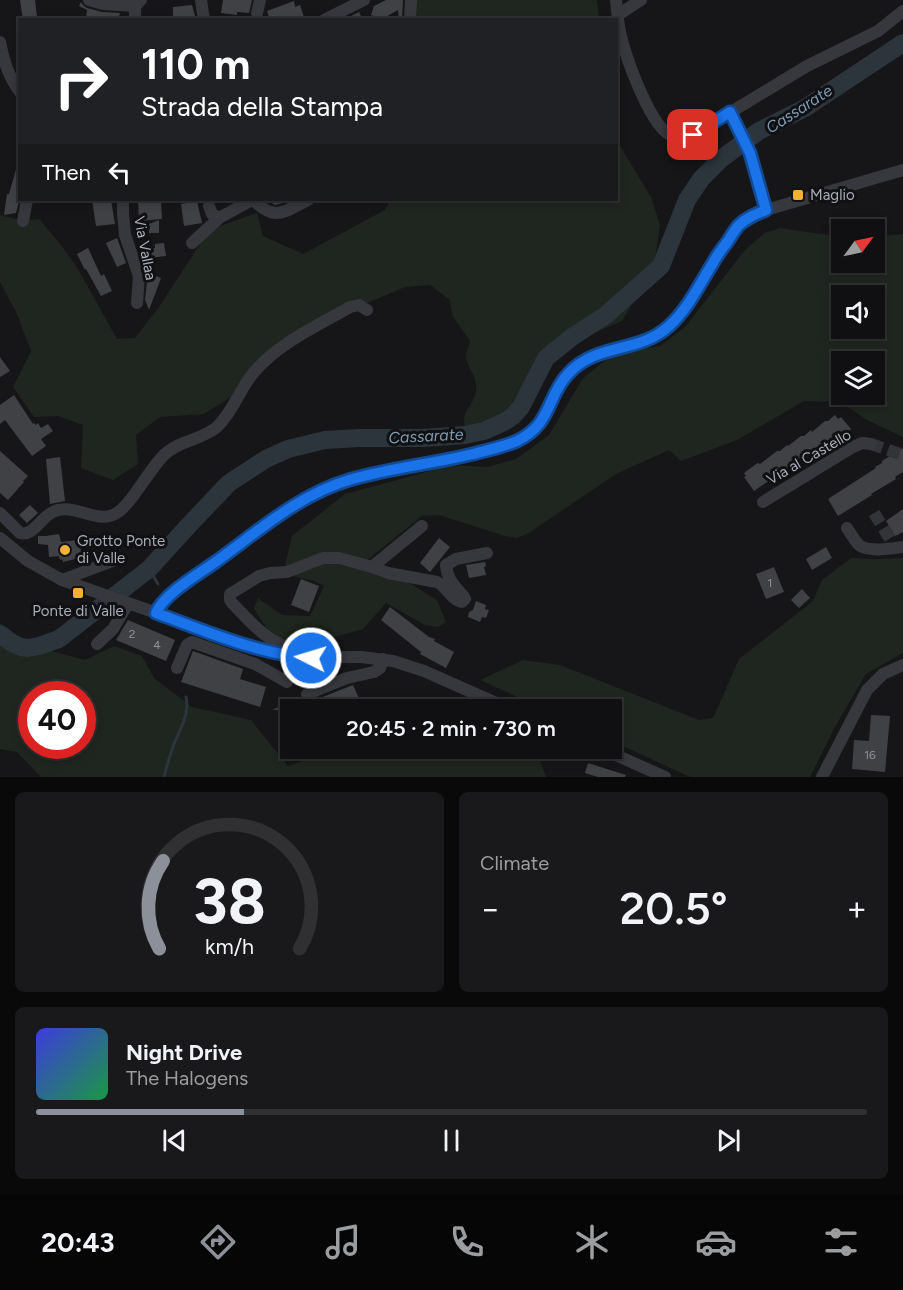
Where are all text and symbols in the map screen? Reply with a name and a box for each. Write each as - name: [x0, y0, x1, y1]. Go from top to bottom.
- text: 110 m: [141, 39, 250, 90]
- icon: right: [42, 42, 120, 120]
- water label: Cassarate: [762, 80, 836, 137]
- text: Strada della Stampa: [141, 90, 383, 123]
- pin: [667, 109, 718, 160]
- icon: arrive: [676, 118, 709, 151]
- icon: left: [103, 156, 136, 189]
- text: Then: [42, 159, 91, 186]
- place label: Maglio: [810, 186, 855, 204]
- marker: Maglio: [791, 188, 805, 202]
- street label: Via Vallaa: [130, 215, 160, 281]
- north arrow: [831, 219, 885, 273]
- map controls: [831, 219, 885, 405]
- button: sound: [831, 285, 885, 339]
- button: layers: [831, 351, 885, 405]
- water label: Cassarate: [388, 425, 464, 447]
- street label: Via al Castello: [764, 425, 855, 488]
- place label: Grotto Ponte di Valle: [77, 532, 165, 567]
- marker: Grotto Ponte di Valle: [58, 543, 72, 557]
- house number: 1: [768, 576, 772, 590]
- marker: Ponte di Valle: [71, 586, 85, 600]
- place label: Ponte di Valle: [32, 602, 124, 620]
- position arrow: [279, 626, 343, 690]
- house number: 2: [129, 627, 135, 641]
- house number: 4: [153, 638, 161, 652]
- speed limit sign: 40: [18, 681, 96, 759]
- text: 20:45 · 2 min · 730 m: [346, 715, 556, 742]
- house number: 16: [864, 748, 876, 762]
- text: Climate: [480, 851, 549, 875]
- text: 38: [193, 864, 266, 939]
- text: 20.5°: [619, 881, 728, 935]
- text: −: [480, 889, 501, 928]
- text: +: [846, 889, 867, 928]
- text: km/h: [205, 934, 254, 959]
- text: Night Drive: [126, 1039, 242, 1066]
- text: The Halogens: [126, 1066, 248, 1090]
- icon: previous: [158, 1124, 191, 1157]
- icon: pause: [435, 1124, 468, 1157]
- icon: next: [712, 1124, 745, 1157]
- icon: directions: [197, 1221, 239, 1263]
- icon: music: [322, 1221, 364, 1263]
- icon: phone: [446, 1221, 488, 1263]
- icon: climate: [571, 1221, 613, 1263]
- icon: car: [695, 1221, 737, 1263]
- icon: filters: [820, 1221, 862, 1263]
- text: 20:43: [41, 1226, 115, 1259]

